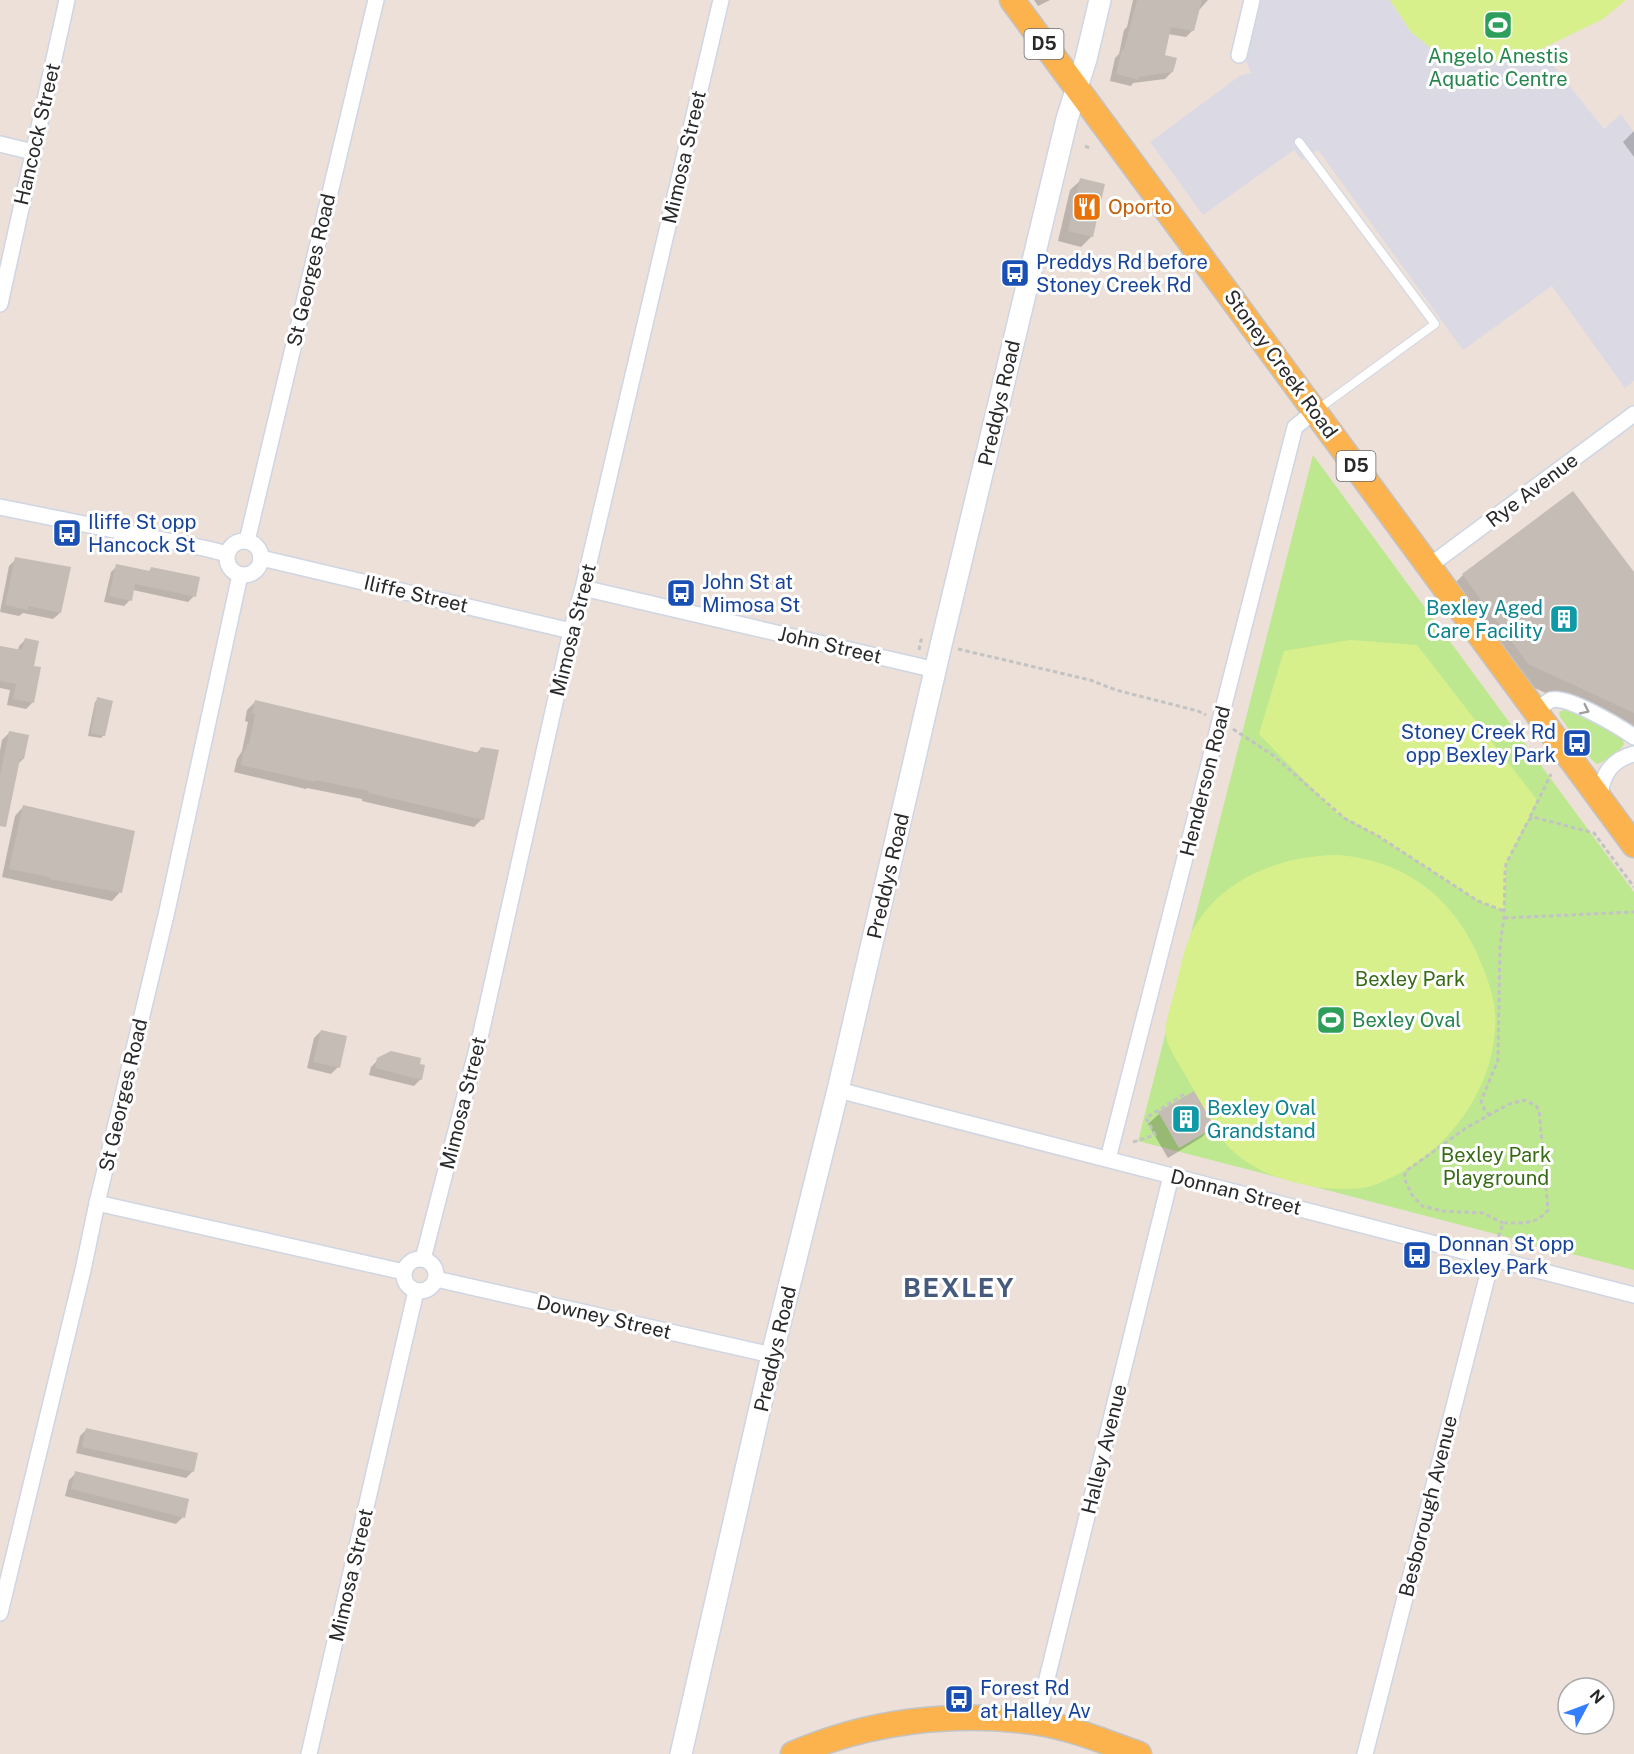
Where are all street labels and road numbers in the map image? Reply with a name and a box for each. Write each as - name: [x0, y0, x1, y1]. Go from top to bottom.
- road number: D5: [1024, 29, 1064, 59]
- street label: Hancock Street: [9, 61, 65, 207]
- street label: Mimosa Street: [657, 88, 711, 226]
- street label: St Georges Road: [282, 191, 340, 349]
- street label: Stoney Creek Road: [1219, 285, 1343, 443]
- street label: Preddys Road: [973, 338, 1025, 468]
- street label: Rye Avenue: [1481, 448, 1583, 532]
- road number: D5: [1336, 451, 1376, 481]
- street label: Mimosa Street: [545, 561, 601, 699]
- street label: Iliffe Street: [362, 570, 470, 618]
- street label: John Street: [776, 621, 884, 669]
- street label: Henderson Road: [1175, 703, 1235, 859]
- street label: Preddys Road: [862, 811, 914, 941]
- street label: St Georges Road: [94, 1016, 152, 1174]
- street label: Mimosa Street: [435, 1034, 491, 1172]
- street label: Donnan Street: [1168, 1164, 1304, 1220]
- street label: Preddys Road: [749, 1284, 801, 1414]
- street label: Downey Street: [534, 1290, 674, 1344]
- street label: Halley Avenue: [1076, 1382, 1132, 1516]
- street label: Besborough Avenue: [1394, 1413, 1462, 1599]
- street label: Mimosa Street: [324, 1506, 378, 1644]

